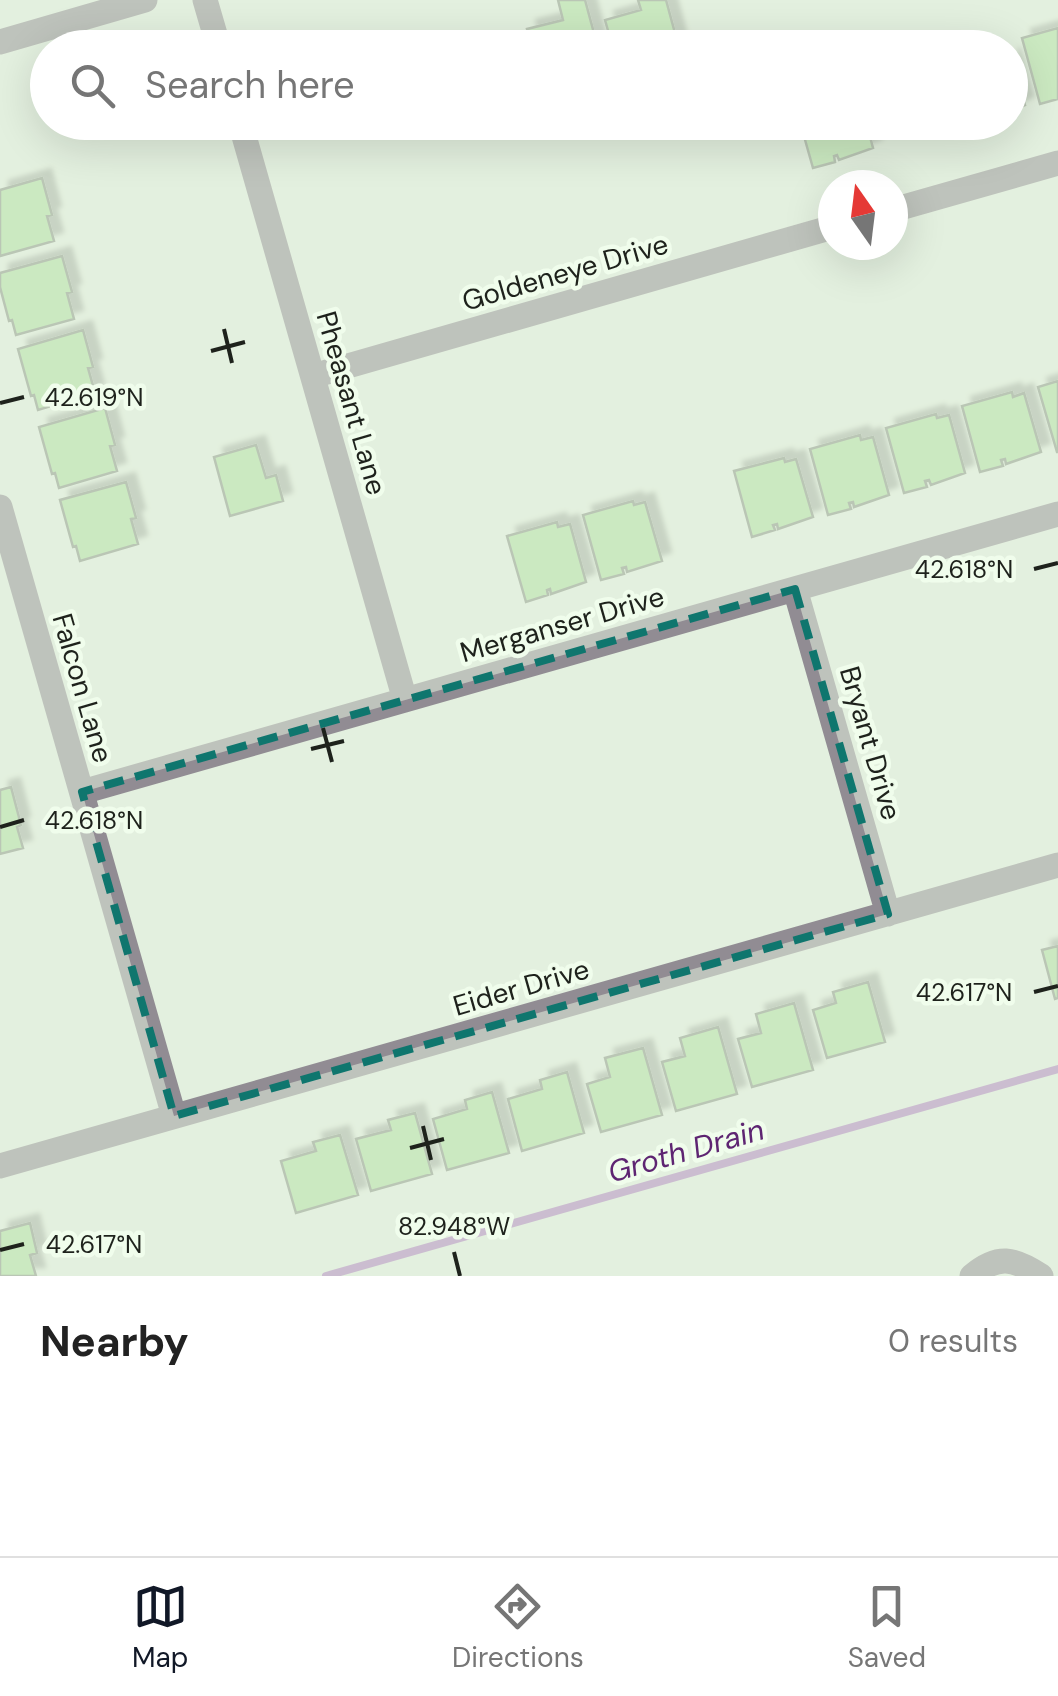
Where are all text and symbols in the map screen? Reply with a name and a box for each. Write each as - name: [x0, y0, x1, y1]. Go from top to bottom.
- search box: [30, 30, 1028, 140]
- icon: search: [65, 58, 120, 113]
- text: Search here: [145, 60, 355, 110]
- north arrow: [818, 170, 908, 260]
- street label: Goldeneye Drive: [458, 225, 673, 320]
- street label: Pheasant Lane: [308, 307, 395, 499]
- text: 42.619°N: [45, 381, 143, 414]
- text: 42.618°N: [915, 553, 1013, 586]
- street label: Merganser Drive: [456, 578, 668, 671]
- street label: Falcon Lane: [44, 609, 121, 767]
- street label: Bryant Drive: [831, 662, 910, 824]
- text: 42.618°N: [45, 804, 143, 837]
- street label: Eider Drive: [449, 950, 594, 1025]
- text: 42.617°N: [916, 976, 1012, 1009]
- water label: Groth Drain: [603, 1110, 769, 1191]
- text: 82.948°W: [398, 1210, 510, 1243]
- text: 42.617°N: [46, 1228, 142, 1261]
- text: Nearby: [40, 1314, 189, 1369]
- text: 0 results: [888, 1320, 1018, 1362]
- tab: Map: [132, 1579, 188, 1676]
- tab: Directions: [452, 1579, 584, 1676]
- tab: Saved: [848, 1579, 926, 1676]

